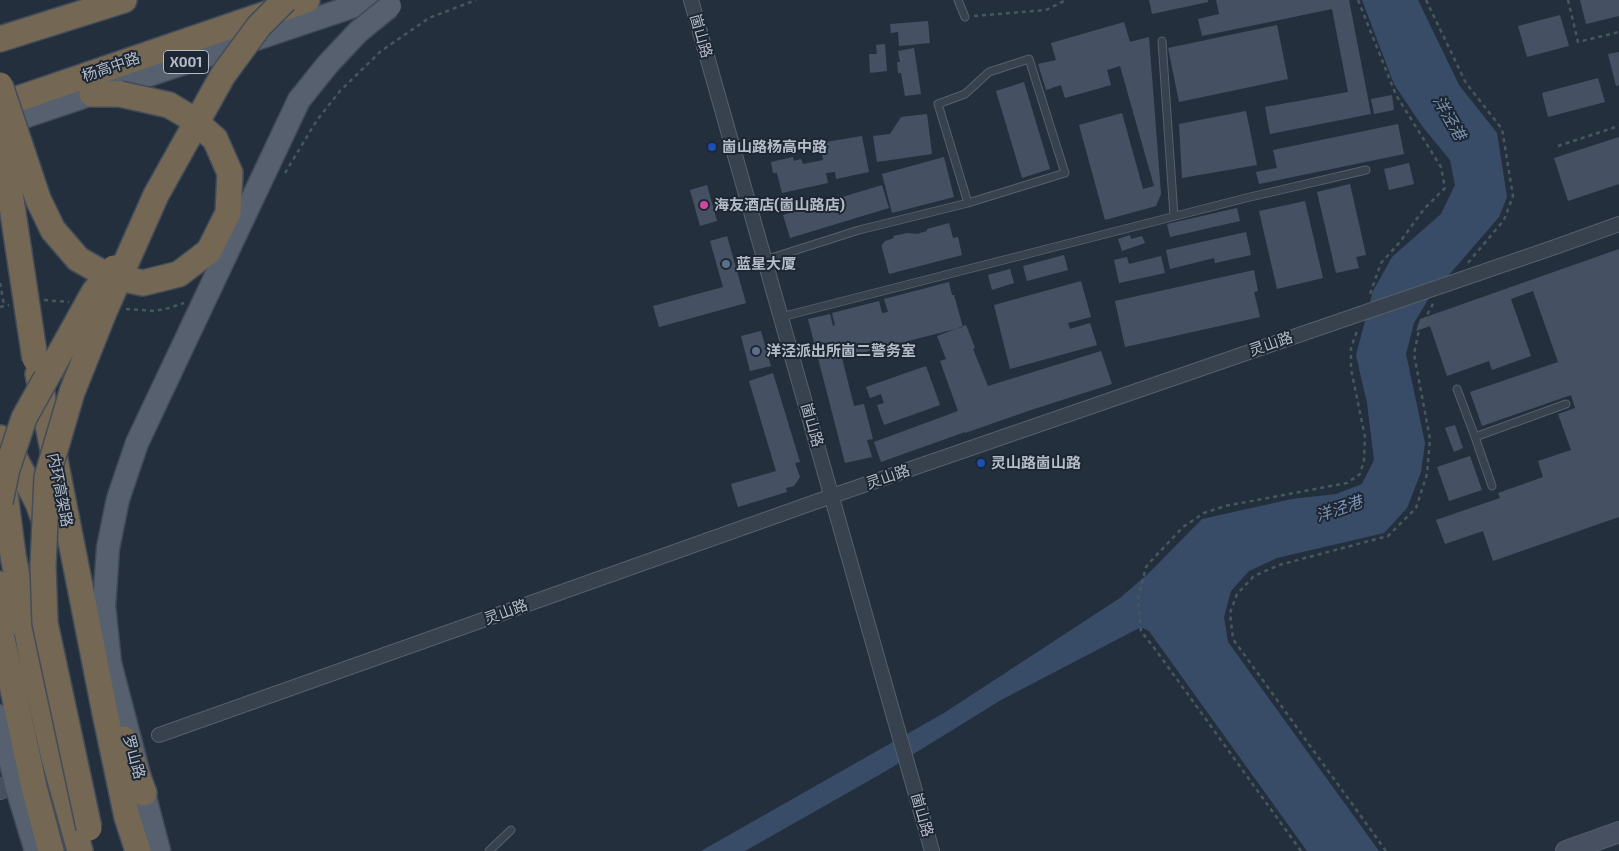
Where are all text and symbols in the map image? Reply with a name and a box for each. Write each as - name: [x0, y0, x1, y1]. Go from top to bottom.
- street label: 崮山路: [686, 12, 716, 60]
- street label: 杨高中路: [80, 49, 142, 85]
- road number: X001: [164, 51, 208, 74]
- water label: 洋泾港: [1429, 92, 1469, 144]
- place label: 崮山路杨高中路: [722, 138, 827, 156]
- marker: 崮山路杨高中路: [706, 141, 718, 153]
- place label: 海友酒店(崮山路店): [714, 196, 845, 214]
- marker: 海友酒店(崮山路店): [698, 199, 710, 211]
- place label: 蓝星大厦: [736, 255, 796, 273]
- marker: 蓝星大厦: [720, 258, 732, 270]
- street label: 灵山路: [1247, 328, 1295, 360]
- place label: 洋泾派出所崮二警务室: [766, 342, 916, 360]
- marker: 洋泾派出所崮二警务室: [750, 345, 762, 357]
- street label: 崮山路: [797, 401, 827, 449]
- street label: 内环高架路: [44, 451, 76, 529]
- place label: 灵山路崮山路: [991, 454, 1081, 472]
- marker: 灵山路崮山路: [975, 457, 987, 469]
- street label: 灵山路: [864, 461, 912, 493]
- water label: 洋泾港: [1313, 492, 1365, 526]
- street label: 灵山路: [482, 596, 530, 628]
- street label: 罗山路: [119, 733, 149, 781]
- street label: 崮山路: [907, 791, 937, 839]

